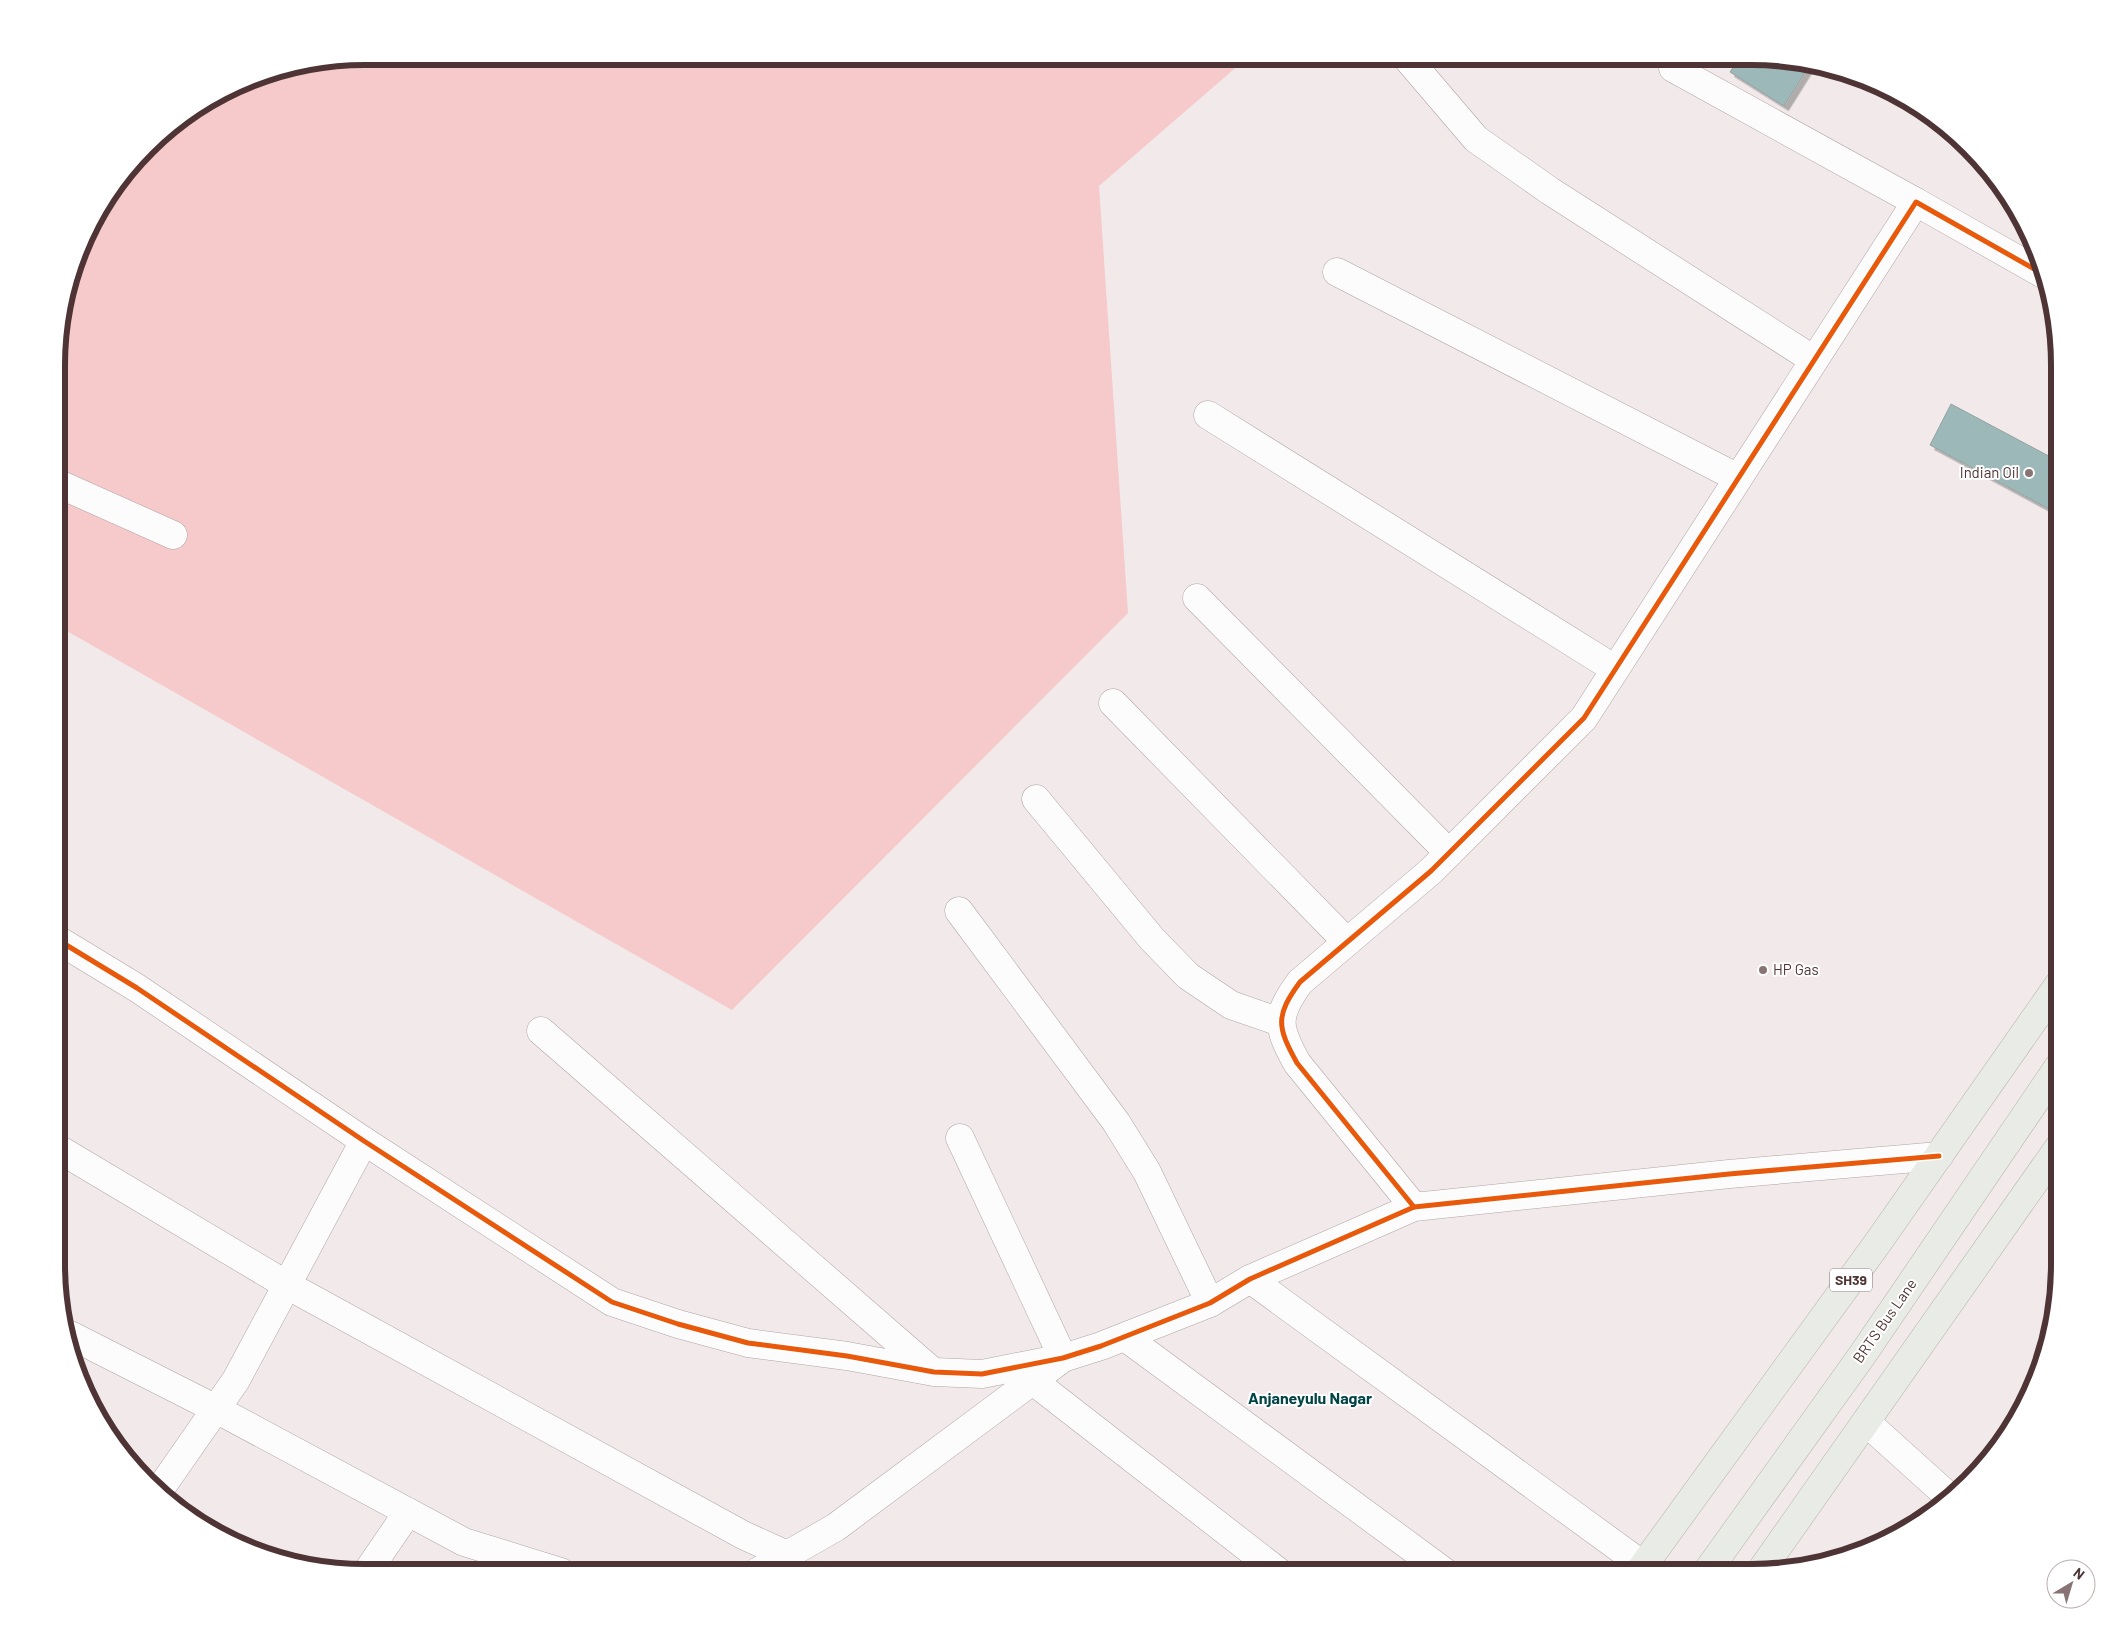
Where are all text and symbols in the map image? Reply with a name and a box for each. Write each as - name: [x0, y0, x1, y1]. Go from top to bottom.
- place label: Indian Oil: [1960, 463, 2019, 481]
- marker: Indian Oil: [2023, 467, 2035, 479]
- place label: HP Gas: [1773, 960, 1819, 978]
- marker: HP Gas: [1757, 964, 1769, 976]
- road number: SH39: [1830, 1268, 1872, 1292]
- street label: BRTS Bus Lane: [1849, 1275, 1920, 1366]
- district label: Anjaneyulu Nagar: [1248, 1388, 1372, 1407]
- north arrow: [2046, 1559, 2096, 1609]
- text: N: [2070, 1564, 2088, 1583]

